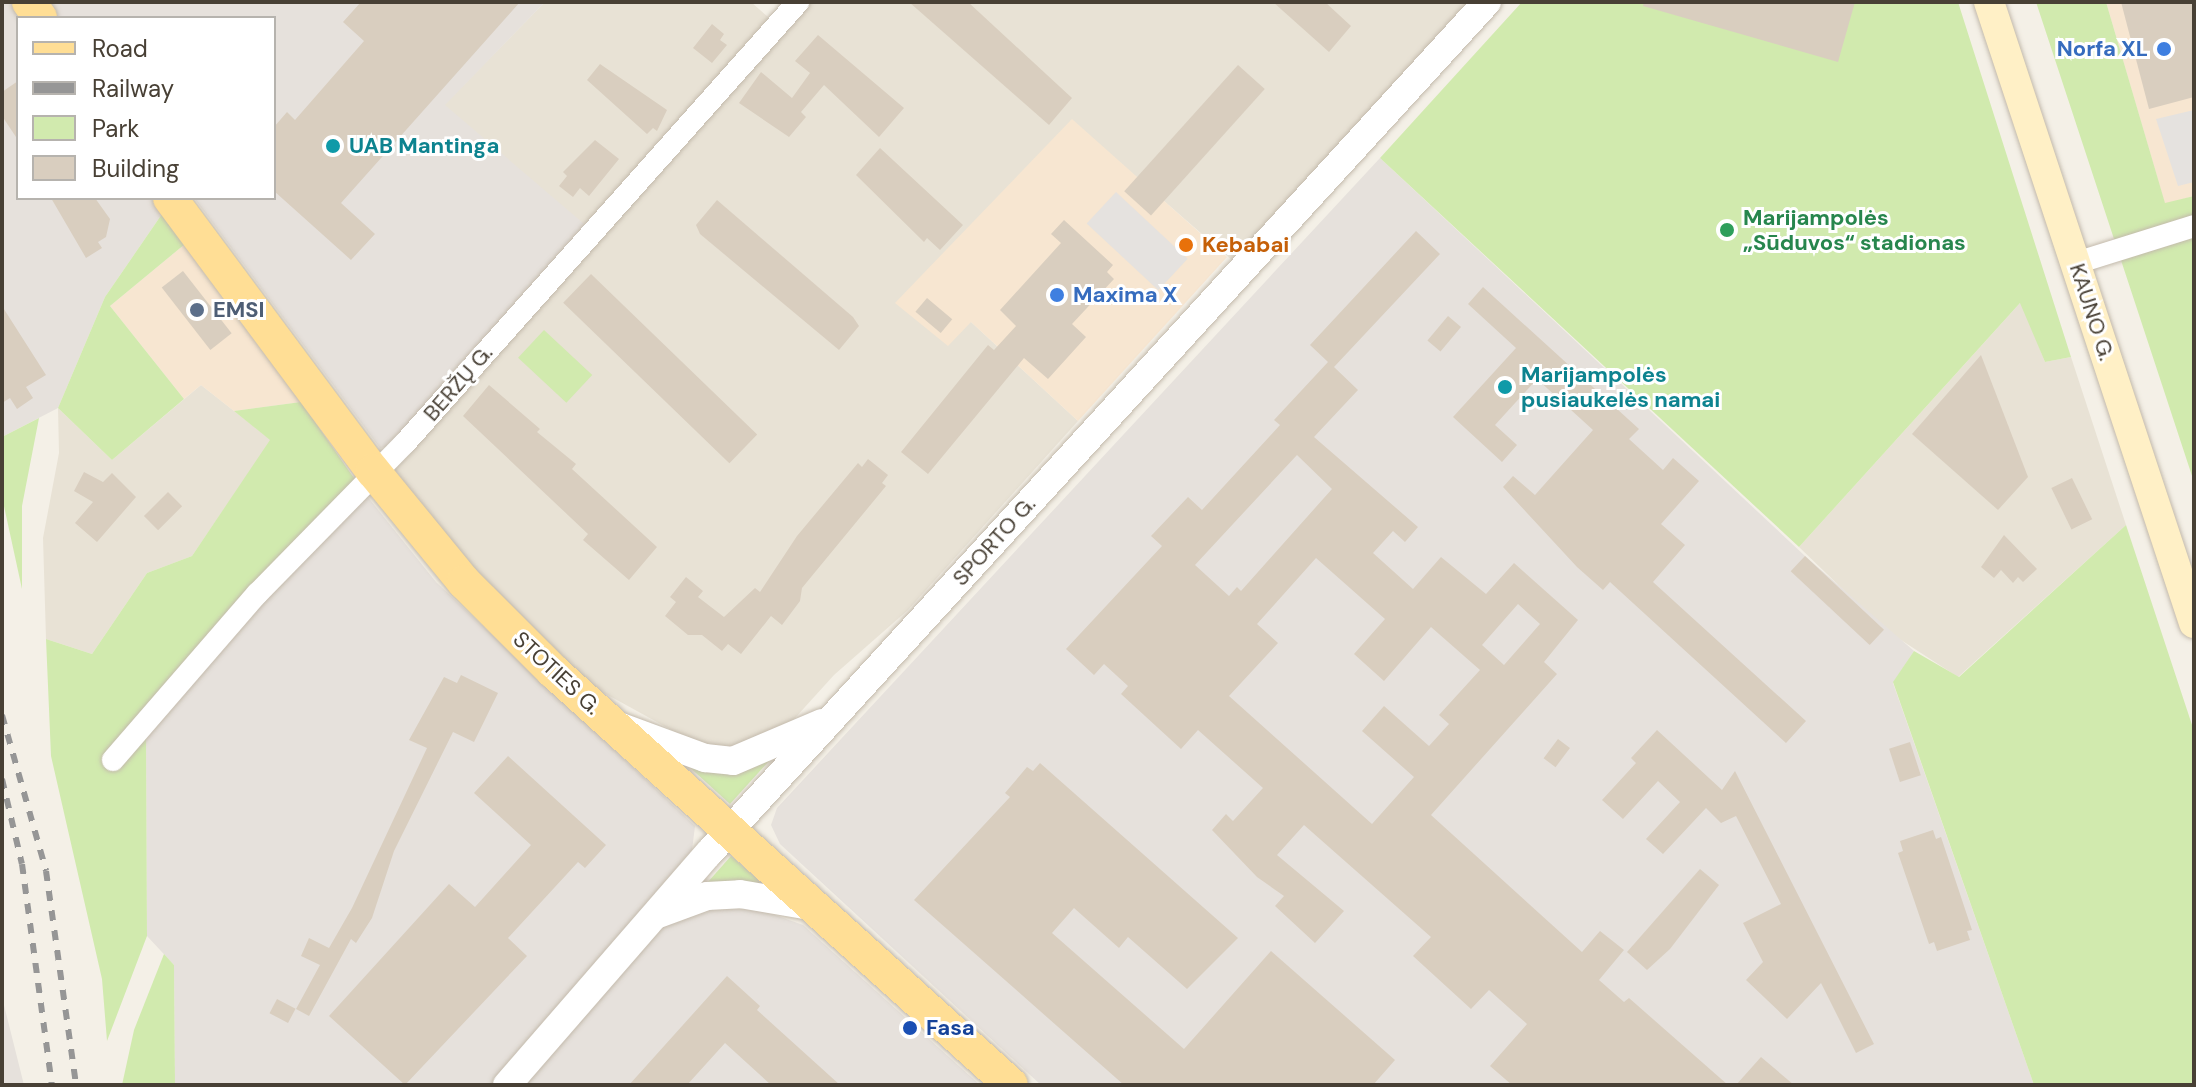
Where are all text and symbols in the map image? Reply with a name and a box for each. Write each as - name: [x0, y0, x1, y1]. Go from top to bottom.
- legend: [16, 16, 276, 200]
- text: Road: [92, 33, 148, 64]
- place label: Norfa XL: [2057, 36, 2148, 62]
- marker: Norfa XL: [2155, 40, 2173, 58]
- text: Railway: [92, 73, 174, 104]
- text: Park: [92, 113, 139, 144]
- place label: UAB Mantinga: [349, 133, 499, 159]
- marker: UAB Mantinga: [324, 137, 342, 155]
- text: Building: [92, 153, 179, 184]
- place label: Marijampolės „Sūduvos“ stadionas: [1743, 204, 1966, 256]
- marker: Marijampolės „Sūduvos“ stadionas: [1718, 221, 1736, 239]
- place label: Kebabai: [1202, 232, 1289, 258]
- marker: Kebabai: [1177, 236, 1195, 254]
- street label: KAUNO G.: [2064, 260, 2120, 364]
- place label: Maxima X: [1073, 282, 1177, 308]
- marker: Maxima X: [1048, 286, 1066, 304]
- place label: EMSI: [213, 297, 265, 323]
- marker: EMSI: [188, 301, 206, 319]
- street label: BERŽŲ G.: [418, 340, 498, 426]
- place label: Marijampolės pusiaukelės namai: [1521, 361, 1720, 412]
- marker: Marijampolės pusiaukelės namai: [1496, 378, 1514, 396]
- street label: SPORTO G.: [947, 491, 1041, 591]
- street label: STOTIES G.: [508, 626, 606, 720]
- place label: Fasa: [926, 1015, 975, 1041]
- marker: Fasa: [901, 1019, 919, 1037]

